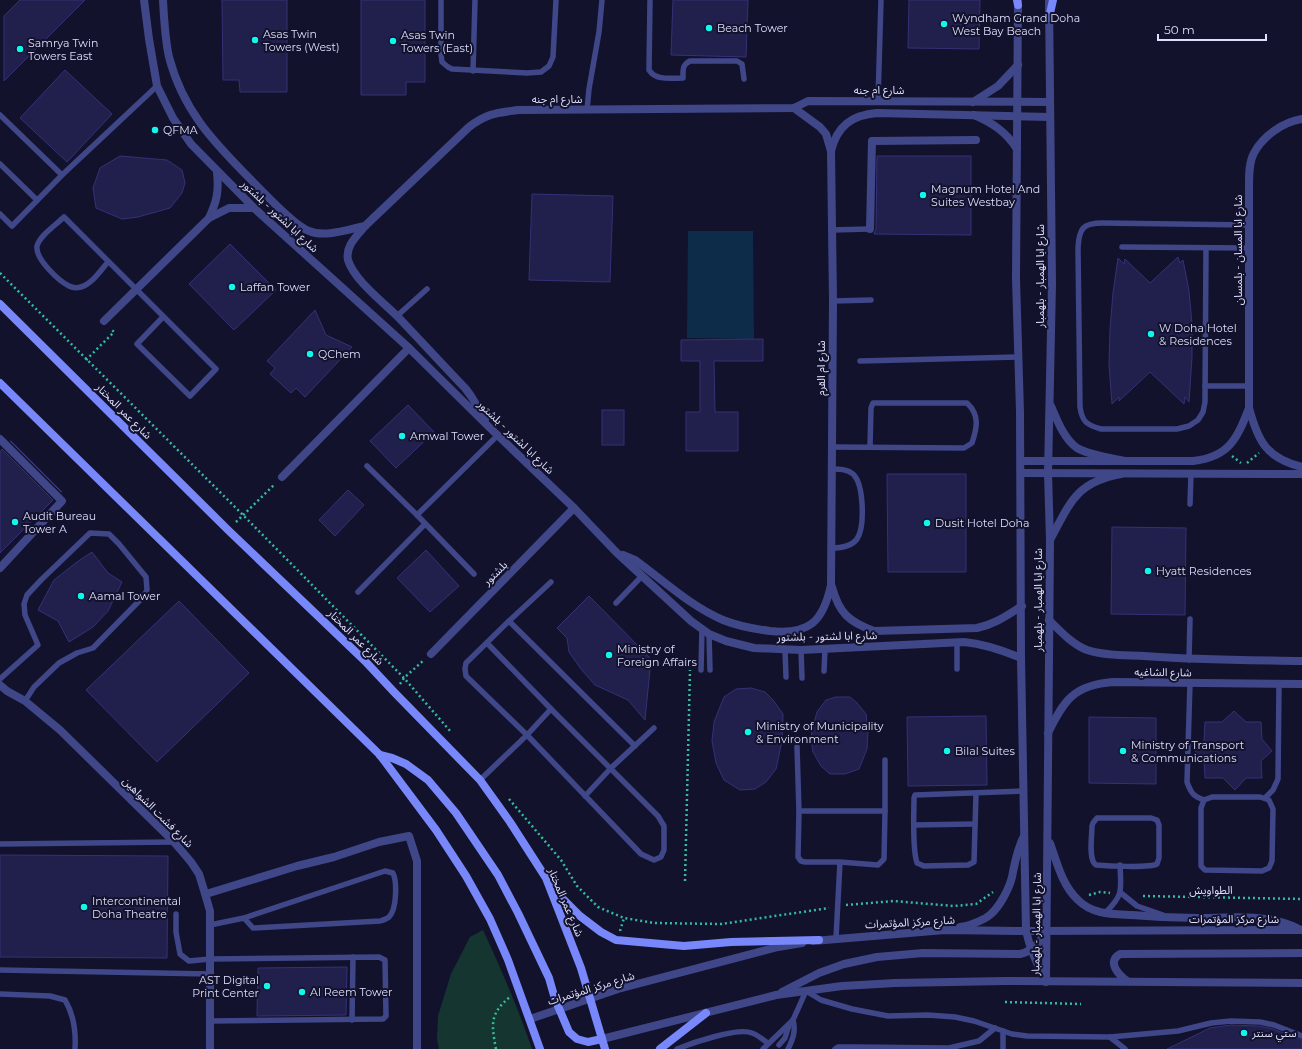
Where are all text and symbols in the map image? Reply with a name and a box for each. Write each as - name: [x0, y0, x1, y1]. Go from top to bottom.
- place label: Wyndham Grand Doha West Bay Beach: [952, 11, 1080, 38]
- scale bar: [1158, 16, 1266, 42]
- marker: Wyndham Grand Doha West Bay Beach: [939, 19, 949, 29]
- place label: Beach Tower: [717, 21, 788, 35]
- text: 50 m: [1164, 22, 1195, 37]
- marker: Beach Tower: [704, 23, 714, 33]
- place label: Asas Twin Towers (West): [263, 27, 340, 54]
- place label: Asas Twin Towers (East): [401, 28, 473, 55]
- marker: Asas Twin Towers (West): [250, 35, 260, 45]
- place label: Samrya Twin Towers East: [28, 36, 98, 63]
- marker: Asas Twin Towers (East): [388, 36, 398, 46]
- marker: Samrya Twin Towers East: [15, 44, 25, 54]
- street label: شارع ام جنه: [854, 83, 905, 98]
- street label: شارع ام جنه: [532, 92, 583, 107]
- place label: QFMA: [163, 123, 198, 137]
- marker: QFMA: [150, 125, 160, 135]
- street label: شارع ابا لشتور - بلشتور: [237, 176, 322, 256]
- place label: Magnum Hotel And Suites Westbay: [931, 182, 1040, 209]
- marker: Magnum Hotel And Suites Westbay: [918, 190, 928, 200]
- street label: شارع ابا المسان - بلمسان: [1231, 194, 1246, 305]
- street label: شارع ابا الهمبار - بلهمبار: [1033, 224, 1048, 329]
- place label: Laffan Tower: [240, 280, 310, 294]
- marker: Laffan Tower: [227, 282, 237, 292]
- place label: W Doha Hotel & Residences: [1159, 321, 1237, 348]
- marker: W Doha Hotel & Residences: [1146, 329, 1156, 339]
- street label: شارع ام القرم: [814, 340, 829, 396]
- place label: QChem: [318, 347, 361, 361]
- marker: QChem: [305, 349, 315, 359]
- street label: شارع عمر المختار: [92, 379, 155, 443]
- street label: شارع ابا لشتور - بلشتور: [474, 396, 557, 478]
- place label: Amwal Tower: [410, 429, 484, 443]
- marker: Amwal Tower: [397, 431, 407, 441]
- place label: Audit Bureau Tower A: [23, 509, 96, 536]
- place label: Dusit Hotel Doha: [935, 516, 1030, 530]
- marker: Audit Bureau Tower A: [10, 517, 20, 527]
- marker: Dusit Hotel Doha: [922, 518, 932, 528]
- street label: شارع ابا الهمبار - بلهمبار: [1031, 548, 1046, 653]
- street label: بلشتور: [479, 558, 510, 589]
- place label: Hyatt Residences: [1156, 564, 1252, 578]
- marker: Hyatt Residences: [1143, 566, 1153, 576]
- place label: Aamal Tower: [89, 589, 160, 603]
- marker: Aamal Tower: [76, 591, 86, 601]
- street label: شارع عمر المختار: [324, 605, 387, 669]
- street label: شارع ابا لشتور - بلشتور: [776, 628, 878, 645]
- place label: Ministry of Foreign Affairs: [617, 642, 697, 669]
- marker: Ministry of Foreign Affairs: [604, 650, 614, 660]
- street label: شارع الشاغيه: [1134, 665, 1192, 681]
- place label: Ministry of Municipality & Environment: [756, 719, 884, 746]
- marker: Ministry of Municipality & Environment: [743, 727, 753, 737]
- place label: Ministry of Transport & Communications: [1131, 738, 1245, 765]
- place label: Bilal Suites: [955, 744, 1015, 758]
- marker: Bilal Suites: [942, 746, 952, 756]
- marker: Ministry of Transport & Communications: [1118, 746, 1128, 756]
- street label: شارع فشت الشواهين: [119, 774, 197, 851]
- street label: شارع عمر المختار: [544, 864, 587, 939]
- street label: شارع ابا الهمبار - بلهمبار: [1028, 872, 1045, 977]
- street label: الطواويش: [1189, 883, 1233, 897]
- place label: Intercontinental Doha Theatre: [92, 894, 181, 921]
- marker: Intercontinental Doha Theatre: [79, 902, 89, 912]
- street label: شارع مركز المؤتمرات: [1189, 912, 1279, 927]
- street label: شارع مركز المؤتمرات: [865, 913, 956, 932]
- street label: شارع مركز المؤتمرات: [546, 968, 637, 1009]
- place label: AST Digital Print Center: [192, 973, 259, 1000]
- marker: AST Digital Print Center: [262, 981, 272, 991]
- place label: Al Reem Tower: [310, 985, 393, 999]
- marker: Al Reem Tower: [297, 987, 307, 997]
- place label: ستي سنتر: [1251, 1026, 1297, 1043]
- marker: ستي سنتر: [1239, 1028, 1249, 1038]

